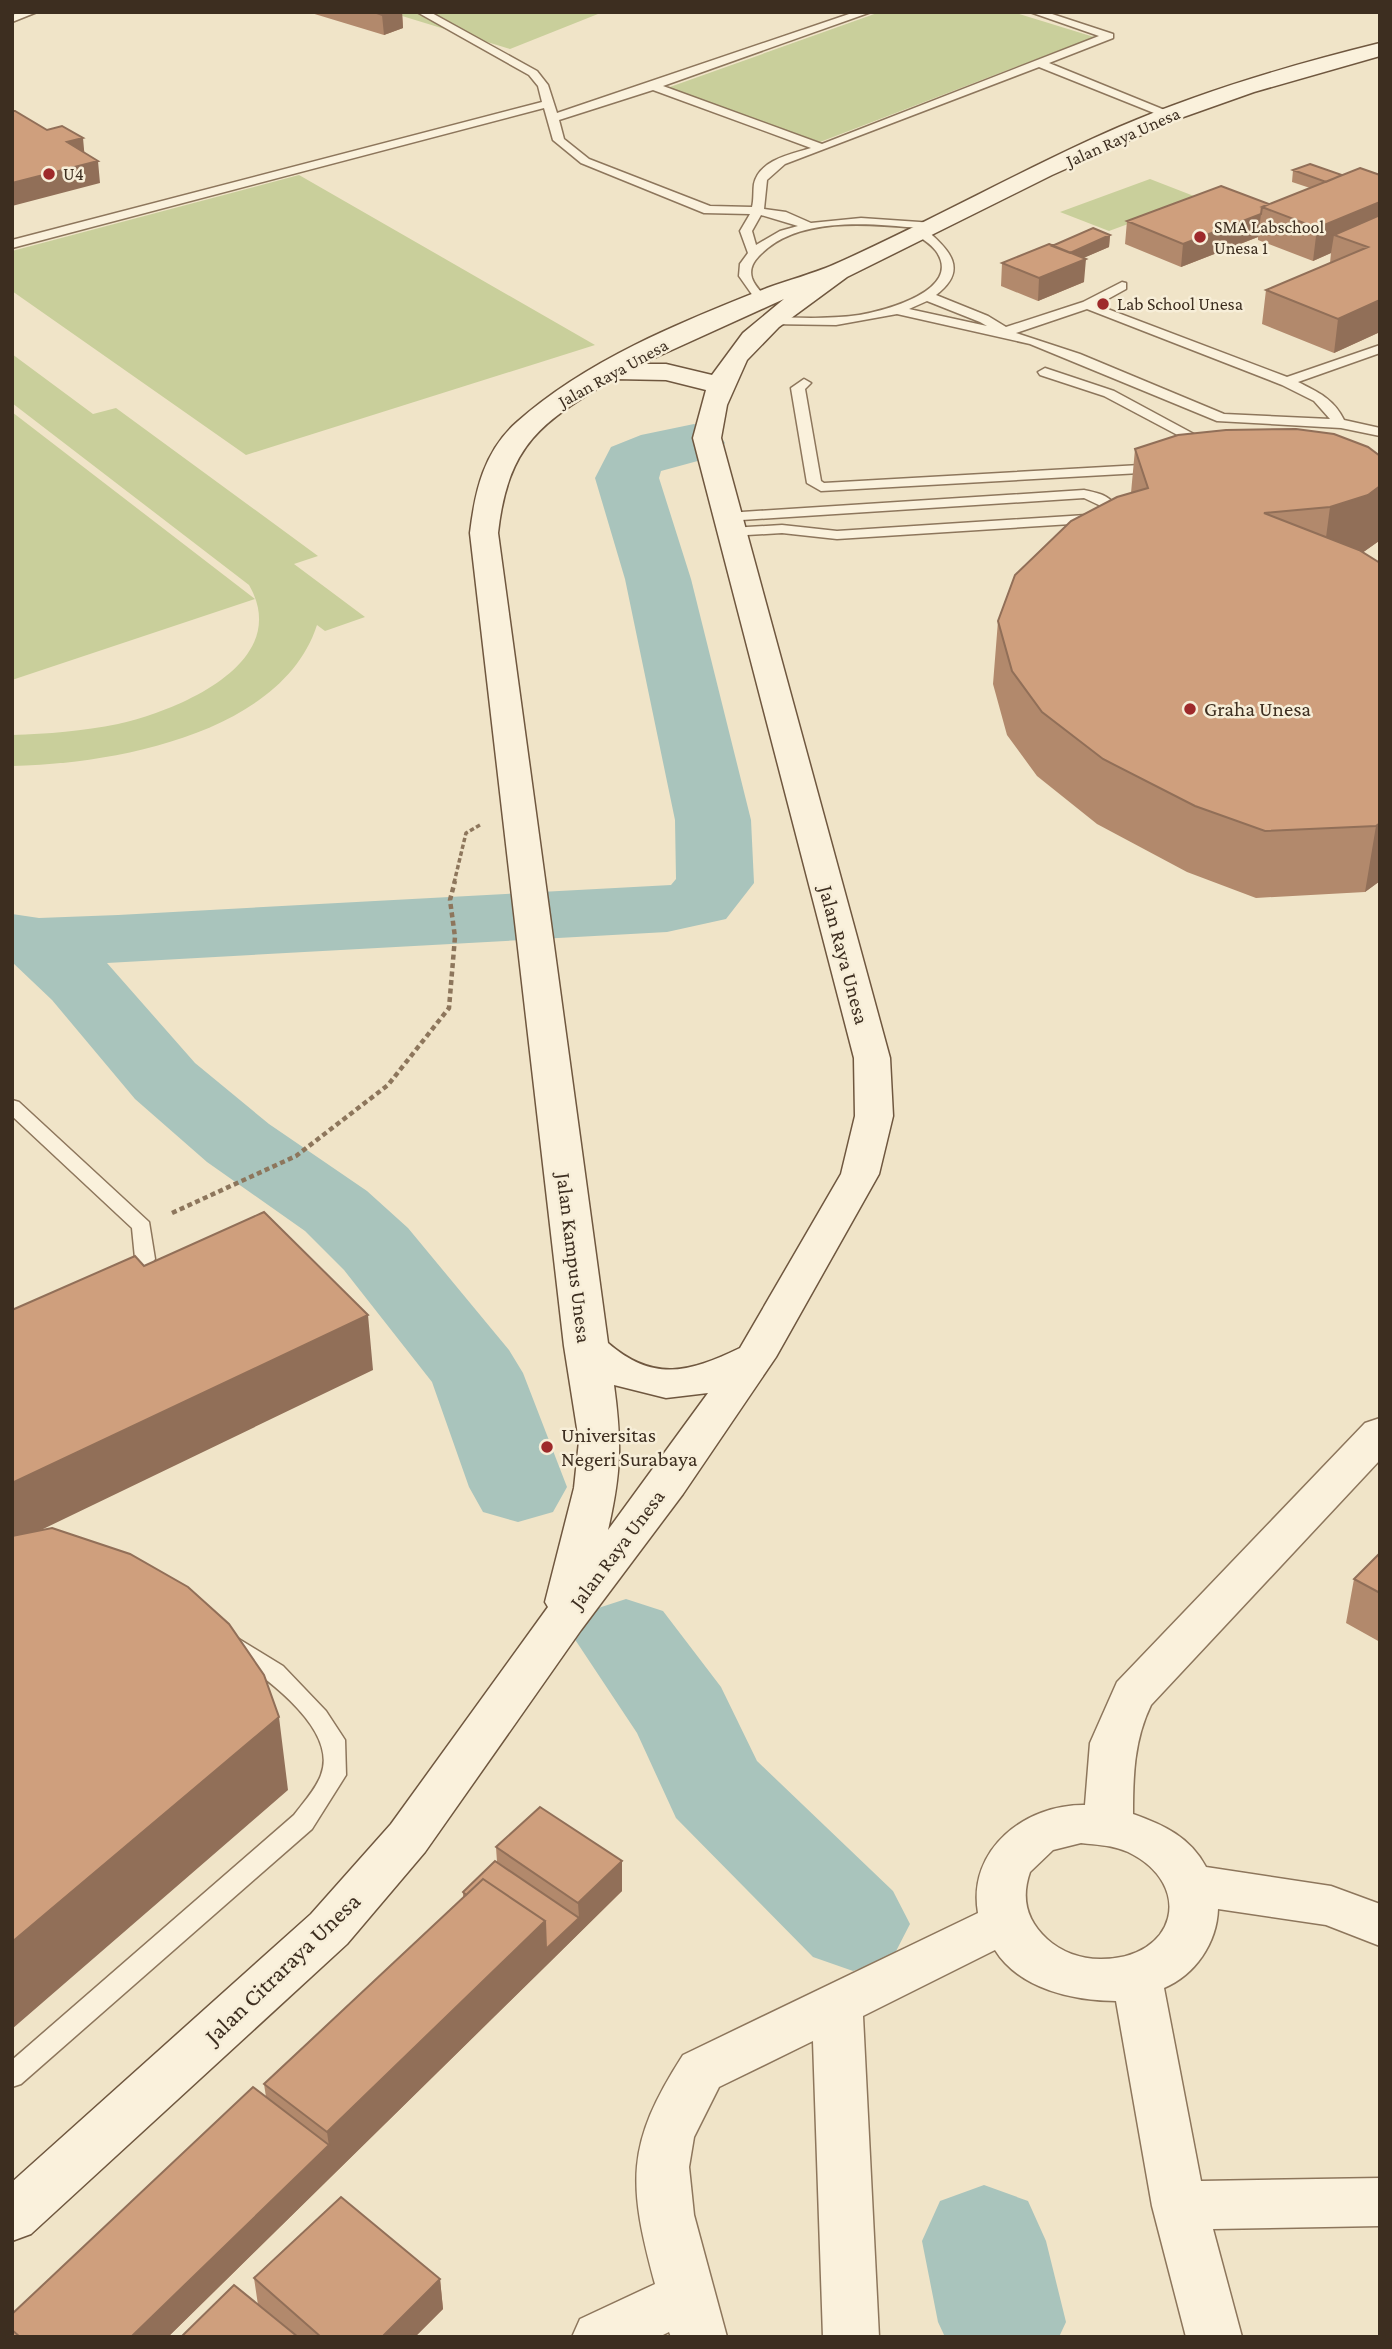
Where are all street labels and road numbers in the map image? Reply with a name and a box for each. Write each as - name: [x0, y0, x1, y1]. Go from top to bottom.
- street label: Jalan Raya Unesa: [1061, 103, 1183, 172]
- street label: Jalan Raya Unesa: [553, 335, 671, 412]
- street label: Jalan Raya Unesa: [813, 881, 874, 1027]
- street label: Jalan Kampus Unesa: [551, 1170, 596, 1345]
- street label: Jalan Raya Unesa: [563, 1485, 670, 1615]
- street label: Jalan Citraraya Unesa: [197, 1887, 365, 2051]

